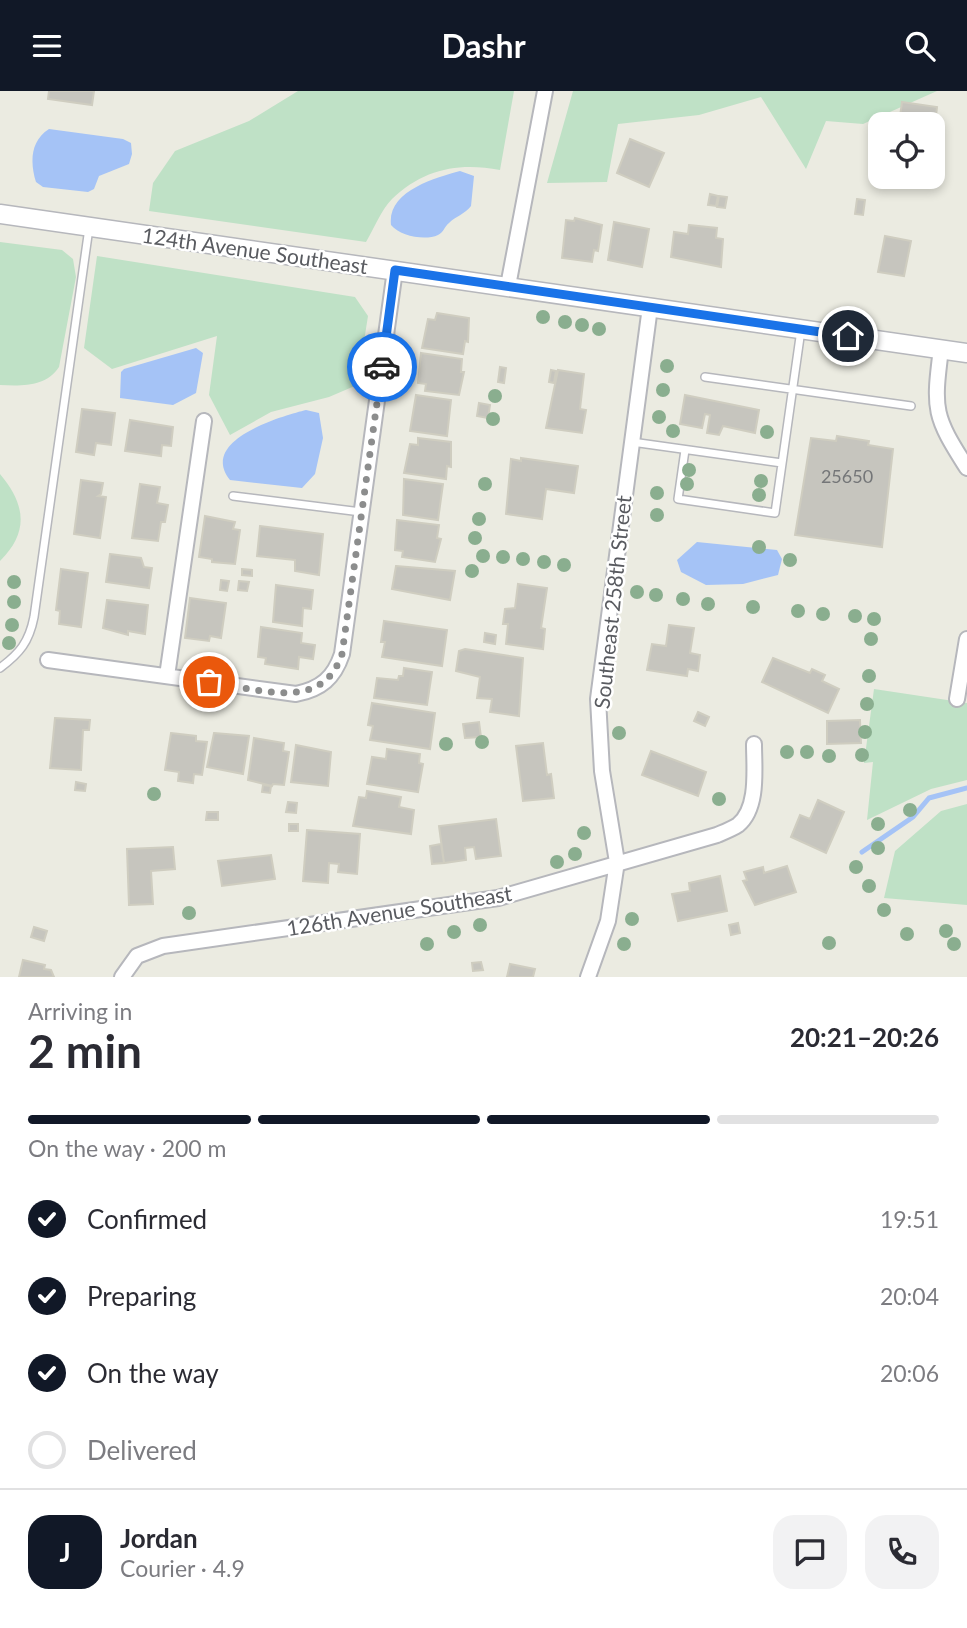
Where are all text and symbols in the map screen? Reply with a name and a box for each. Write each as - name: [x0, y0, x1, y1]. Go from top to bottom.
- text: Dashr: [441, 26, 526, 65]
- icon: menu: [28, 27, 66, 65]
- icon: search: [901, 27, 939, 65]
- map controls: [868, 112, 945, 189]
- button: locate: [868, 112, 945, 189]
- street label: 124th Avenue Southeast: [141, 222, 370, 278]
- pin: [818, 306, 878, 366]
- icon: home: [829, 317, 867, 355]
- courier: [347, 332, 417, 402]
- icon: car: [363, 348, 401, 386]
- house number: 25650: [821, 465, 873, 487]
- street label: Southeast 258th Street: [588, 494, 636, 710]
- pin: [179, 652, 239, 712]
- icon: bag: [190, 663, 228, 701]
- street label: 126th Avenue Southeast: [285, 880, 514, 940]
- text: Arriving in: [28, 997, 132, 1025]
- text: 20:21–20:26: [790, 1021, 939, 1053]
- text: 2 min: [28, 1023, 142, 1078]
- text: On the way · 200 m: [28, 1134, 227, 1162]
- icon: check: [28, 1200, 66, 1238]
- text: Confirmed: [87, 1203, 207, 1235]
- text: 19:51: [880, 1205, 939, 1233]
- icon: check: [28, 1277, 66, 1315]
- text: Preparing: [87, 1280, 196, 1312]
- text: 20:04: [880, 1282, 939, 1310]
- icon: check: [28, 1354, 66, 1392]
- text: On the way: [87, 1357, 219, 1389]
- text: 20:06: [880, 1359, 939, 1387]
- text: Delivered: [87, 1434, 197, 1466]
- button: chat: [773, 1515, 847, 1589]
- button: phone: [865, 1515, 939, 1589]
- text: Jordan: [120, 1522, 198, 1554]
- text: J: [59, 1536, 71, 1568]
- text: Courier · 4.9: [120, 1554, 245, 1582]

